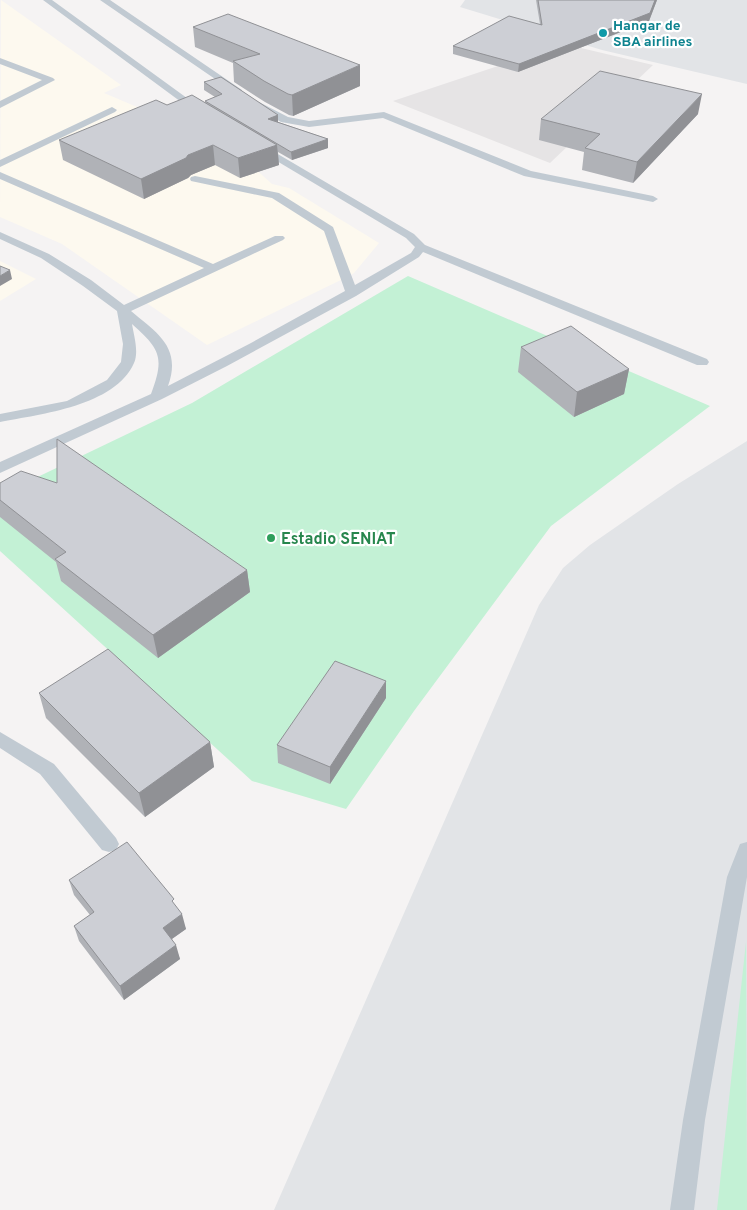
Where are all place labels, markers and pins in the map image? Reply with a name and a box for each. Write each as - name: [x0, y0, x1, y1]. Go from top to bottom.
- place label: Hangar de SBA airlines: [613, 18, 692, 51]
- marker: Hangar de SBA airlines: [597, 27, 609, 39]
- place label: Estadio SENIAT: [281, 530, 396, 550]
- marker: Estadio SENIAT: [265, 532, 277, 544]

